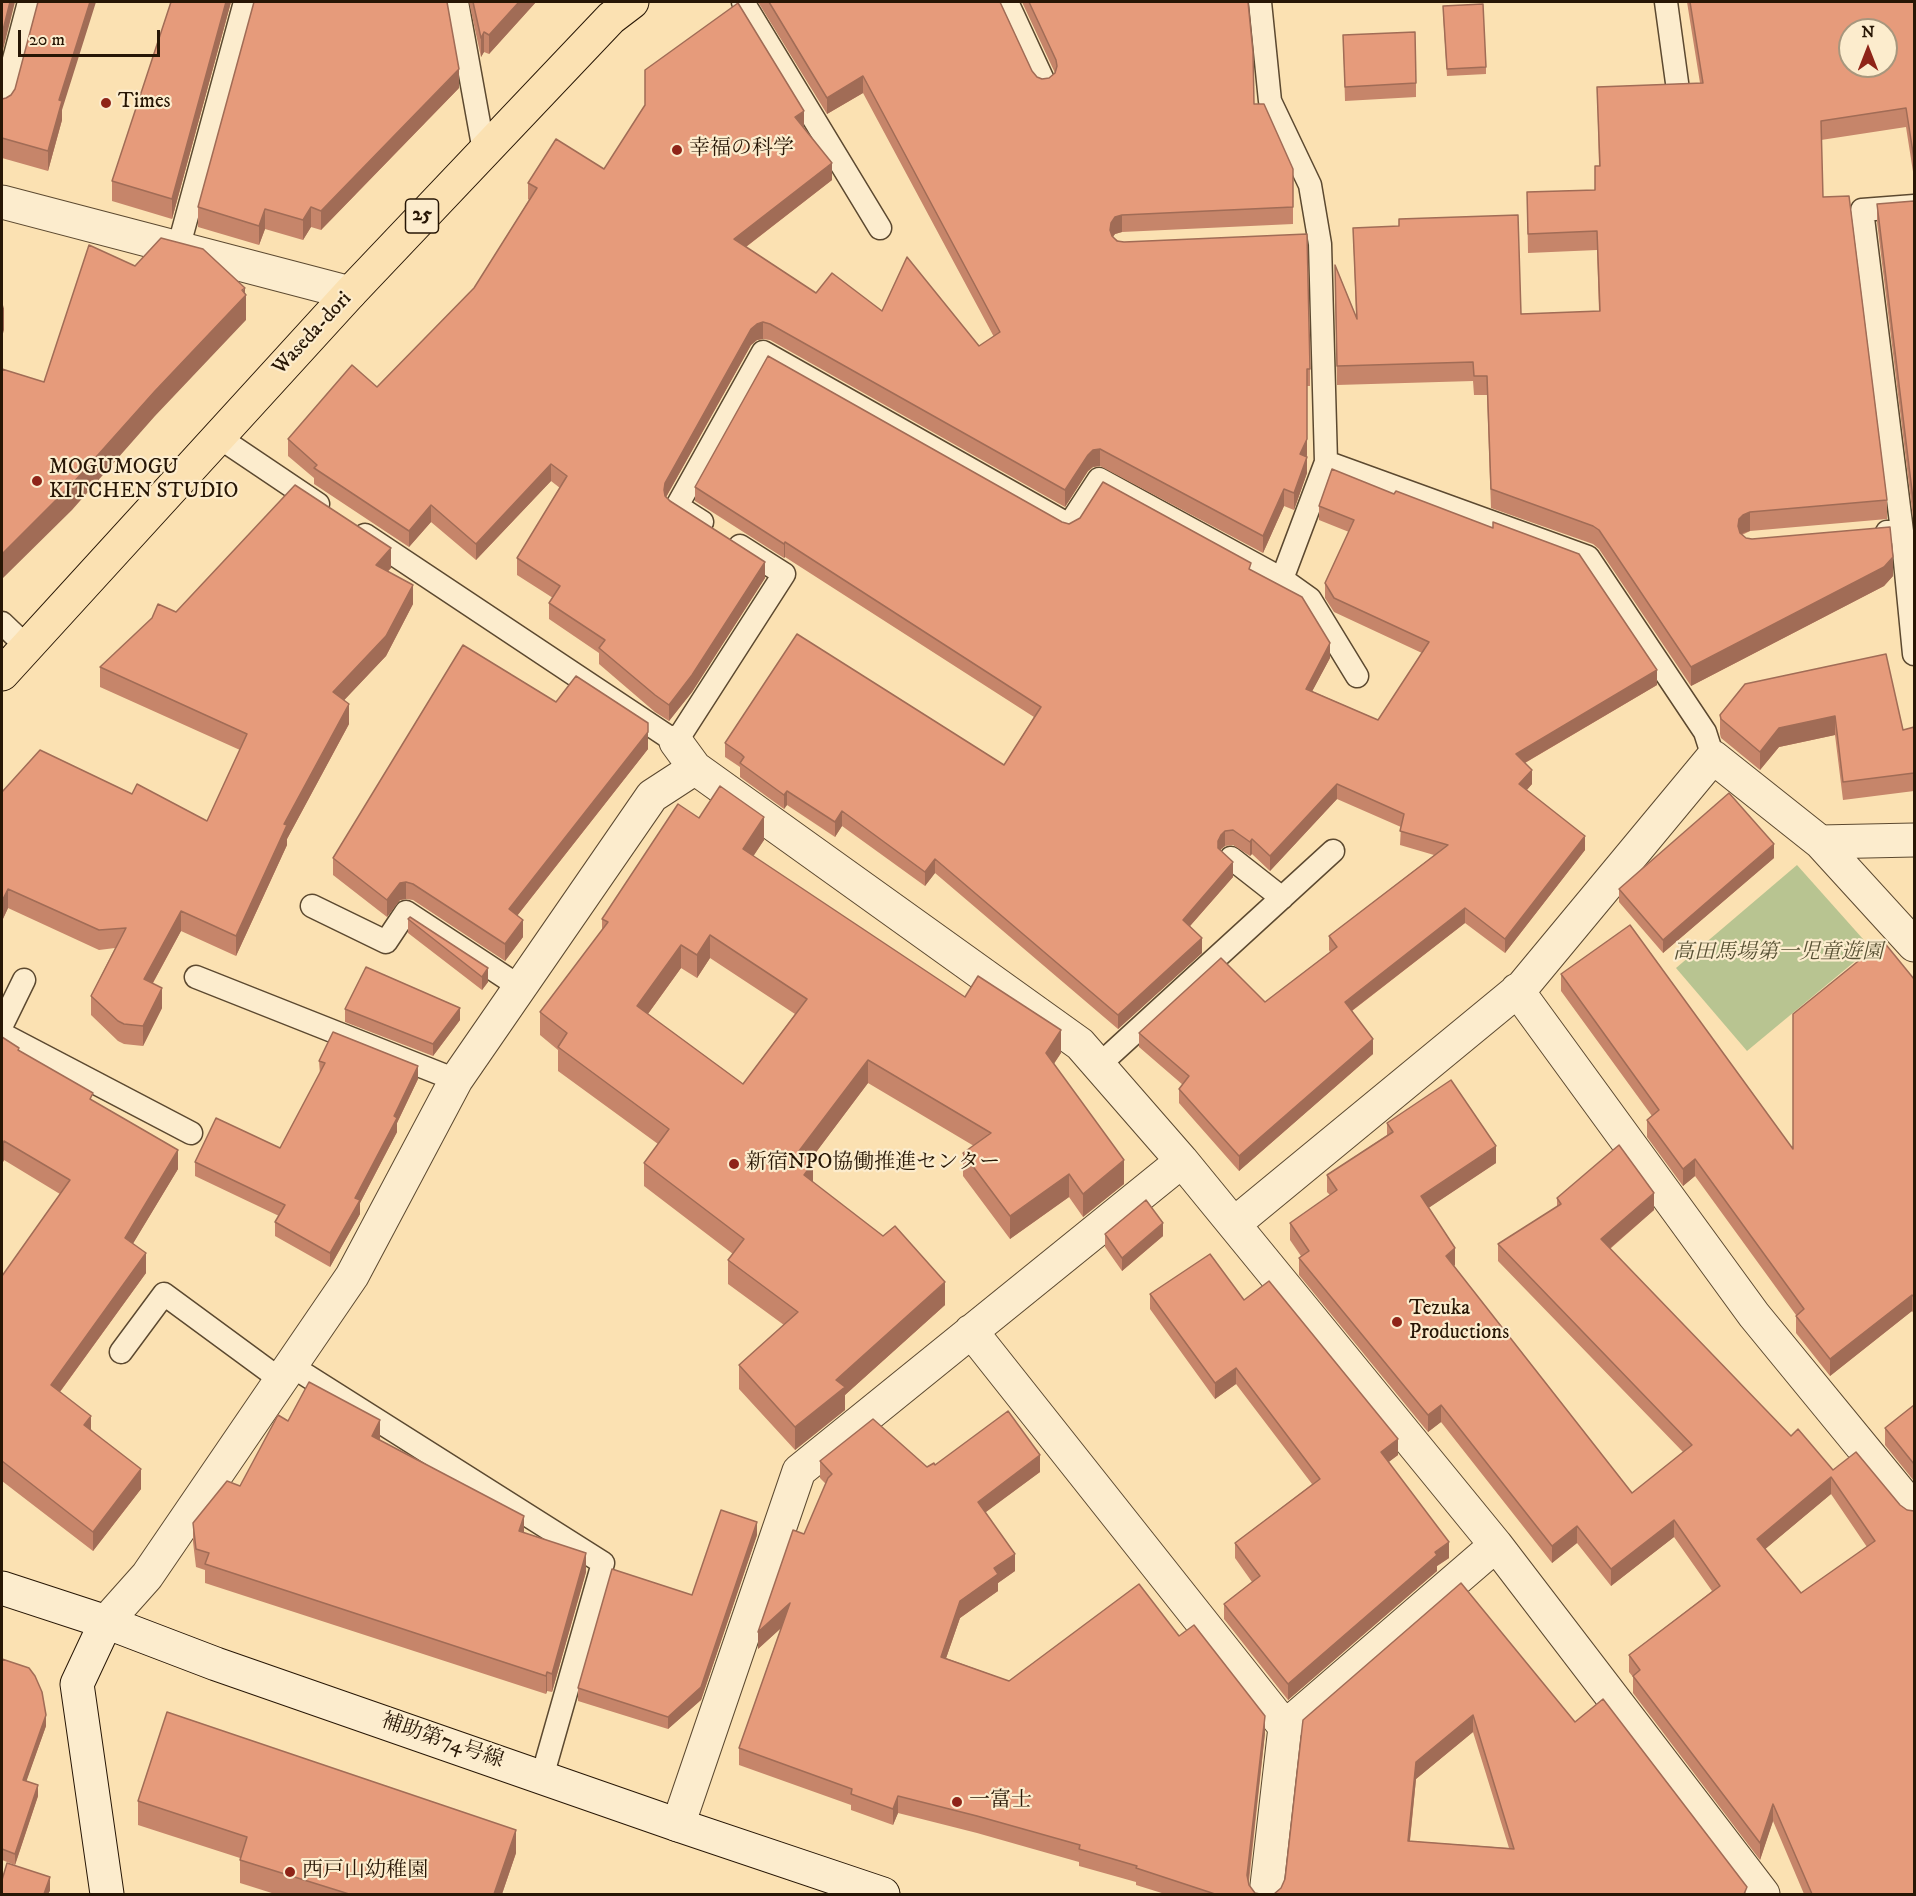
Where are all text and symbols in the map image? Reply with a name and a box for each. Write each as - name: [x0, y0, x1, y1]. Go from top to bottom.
- scale bar: [21, 18, 164, 56]
- north arrow: [1838, 18, 1898, 78]
- text: N: [1861, 22, 1875, 42]
- text: 20 m: [29, 29, 65, 51]
- place label: Times: [118, 90, 171, 116]
- marker: Times: [99, 96, 113, 110]
- place label: 幸福の科学: [689, 137, 794, 163]
- marker: 幸福の科学: [670, 143, 684, 157]
- road number: 25: [406, 199, 438, 233]
- street label: Waseda-dori: [268, 287, 358, 381]
- place label: MOGUMOGU KITCHEN STUDIO: [49, 456, 238, 506]
- marker: MOGUMOGU KITCHEN STUDIO: [30, 474, 44, 488]
- park label: 高田馬場第一児童遊園: [1673, 941, 1883, 967]
- place label: 新宿NPO協働推進センター: [746, 1151, 1000, 1177]
- marker: 新宿NPO協働推進センター: [727, 1157, 741, 1171]
- place label: Tezuka Productions: [1409, 1297, 1509, 1347]
- marker: Tezuka Productions: [1390, 1315, 1404, 1329]
- street label: 補助第74号線: [377, 1709, 507, 1775]
- place label: 一富士: [969, 1789, 1032, 1815]
- marker: 一富士: [950, 1795, 964, 1809]
- place label: 西戸山幼稚園: [302, 1859, 428, 1885]
- marker: 西戸山幼稚園: [283, 1865, 297, 1879]

